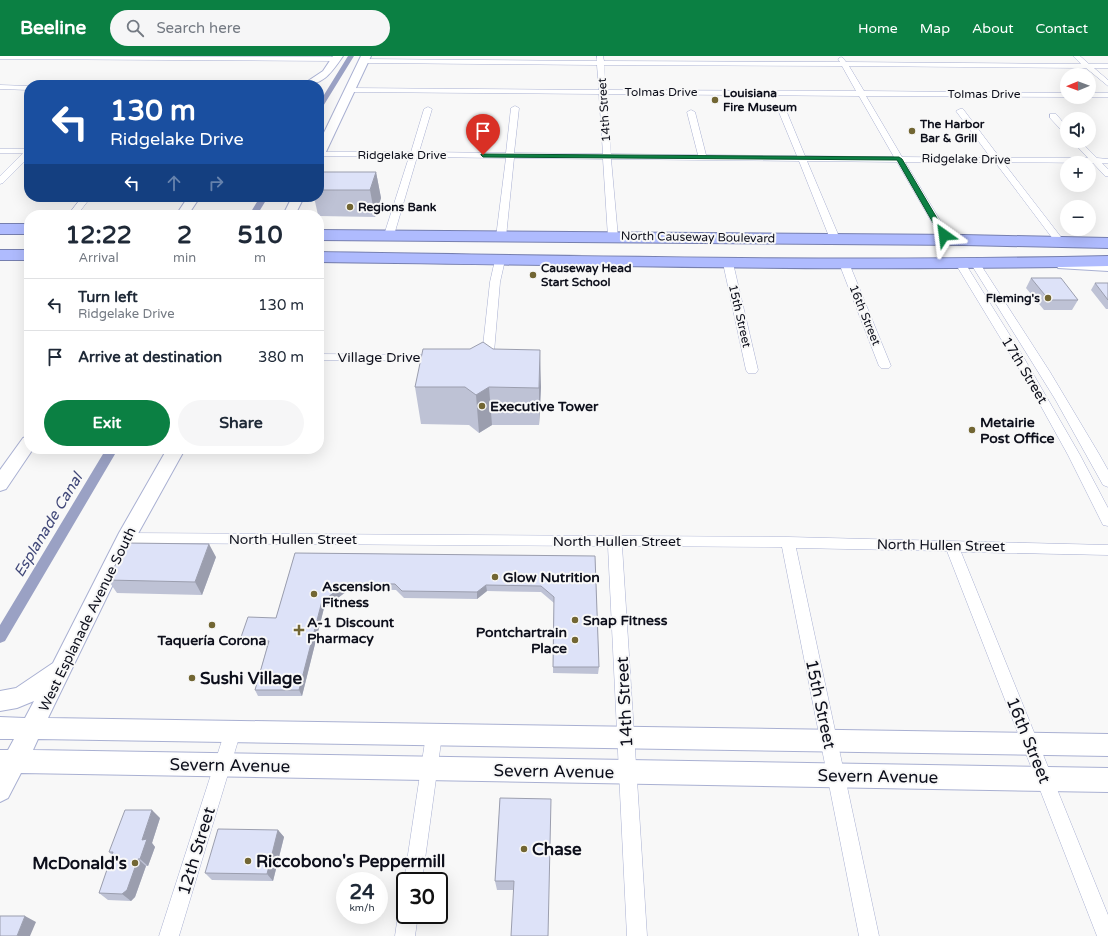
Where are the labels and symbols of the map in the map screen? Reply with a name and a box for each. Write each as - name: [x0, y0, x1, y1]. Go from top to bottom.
- north arrow: [1060, 68, 1096, 104]
- street label: 14th Street: [595, 77, 613, 143]
- street label: Tolmas Drive: [624, 85, 698, 99]
- place label: Louisiana Fire Museum: [723, 86, 797, 114]
- street label: Tolmas Drive: [947, 87, 1021, 101]
- marker: Louisiana Fire Museum: [710, 95, 720, 105]
- pin: [466, 114, 500, 155]
- place label: The Harbor Bar & Grill: [919, 117, 985, 145]
- marker: The Harbor Bar & Grill: [907, 126, 917, 136]
- street label: Ridgelake Drive: [357, 148, 447, 162]
- street label: Ridgelake Drive: [921, 151, 1011, 167]
- place label: Regions Bank: [358, 200, 437, 215]
- marker: Regions Bank: [345, 202, 355, 212]
- position arrow: [923, 214, 965, 256]
- street label: North Causeway Boulevard: [621, 229, 775, 245]
- place label: Causeway Head Start School: [541, 261, 631, 289]
- marker: Causeway Head Start School: [528, 270, 538, 280]
- street label: 15th Street: [726, 283, 754, 349]
- street label: 16th Street: [846, 283, 884, 348]
- place label: Fleming's: [986, 291, 1040, 306]
- marker: Fleming's: [1043, 293, 1053, 303]
- street label: 17th Street: [998, 334, 1052, 407]
- street label: Village Drive: [338, 349, 420, 366]
- place label: Executive Tower: [490, 398, 599, 415]
- marker: Executive Tower: [477, 401, 487, 411]
- place label: Metairie Post Office: [980, 414, 1055, 447]
- marker: Metairie Post Office: [967, 425, 977, 435]
- water label: Esplanade Canal: [10, 468, 87, 580]
- street label: West Esplanade Avenue South: [35, 524, 140, 714]
- street label: North Hullen Street: [229, 531, 358, 548]
- street label: North Hullen Street: [553, 533, 682, 550]
- street label: North Hullen Street: [877, 536, 1006, 555]
- place label: Glow Nutrition: [503, 569, 600, 586]
- marker: Glow Nutrition: [490, 572, 500, 582]
- place label: Ascension Fitness: [322, 578, 390, 611]
- marker: Ascension Fitness: [309, 589, 319, 599]
- place label: Snap Fitness: [583, 612, 668, 629]
- place label: A-1 Discount Pharmacy: [307, 614, 395, 647]
- marker: Snap Fitness: [570, 615, 580, 625]
- marker: Taquería Corona: [207, 620, 217, 630]
- place label: Pontchartrain Place: [476, 624, 567, 657]
- marker: A-1 Discount Pharmacy: [294, 625, 304, 635]
- place label: Taquería Corona: [157, 632, 267, 649]
- marker: Pontchartrain Place: [570, 635, 580, 645]
- street label: 14th Street: [612, 655, 637, 748]
- street label: 15th Street: [801, 657, 840, 751]
- place label: Sushi Village: [200, 668, 302, 689]
- marker: Sushi Village: [187, 673, 197, 683]
- street label: 16th Street: [1002, 694, 1056, 787]
- street label: Severn Avenue: [169, 754, 290, 777]
- street label: Severn Avenue: [493, 760, 614, 783]
- street label: Severn Avenue: [817, 765, 938, 788]
- street label: 12th Street: [173, 804, 220, 898]
- place label: Chase: [532, 839, 582, 860]
- marker: Chase: [519, 844, 529, 854]
- place label: Riccobono's Peppermill: [256, 851, 445, 872]
- place label: McDonald's: [32, 853, 127, 874]
- marker: Riccobono's Peppermill: [243, 856, 253, 866]
- marker: McDonald's: [130, 858, 140, 868]
- speed limit sign: 30: [396, 872, 448, 924]

